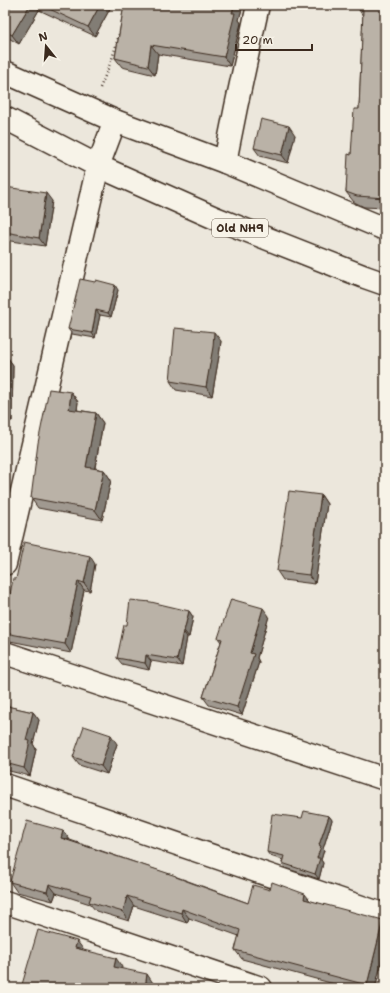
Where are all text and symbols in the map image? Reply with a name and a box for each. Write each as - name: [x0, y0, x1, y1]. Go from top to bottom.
- north arrow: [26, 26, 66, 66]
- scale bar: [236, 26, 312, 52]
- text: N: [37, 28, 50, 45]
- text: 20 m: [242, 32, 273, 48]
- road number: Old NH9: [212, 219, 268, 237]

